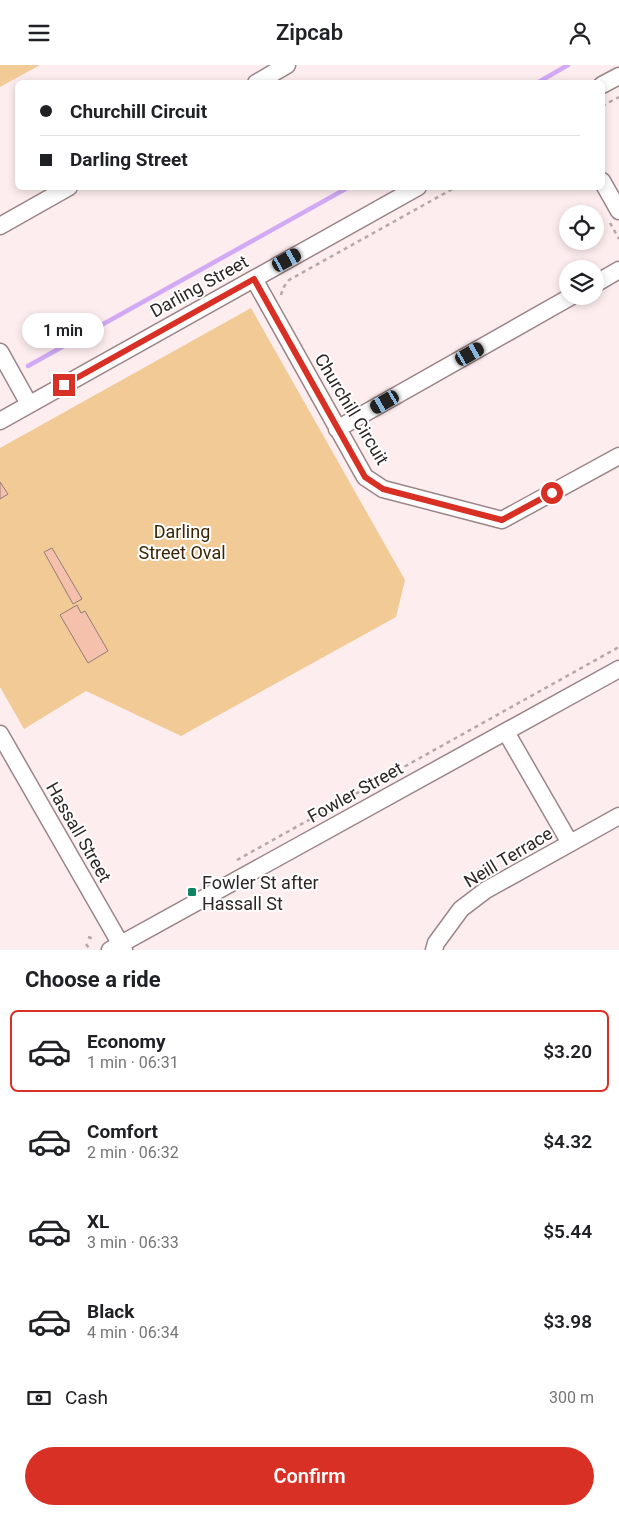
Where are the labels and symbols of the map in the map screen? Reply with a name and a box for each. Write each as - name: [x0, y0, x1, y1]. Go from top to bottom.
- car: [270, 246, 303, 274]
- street label: Darling Street: [146, 250, 252, 321]
- callout: 1 min: [23, 313, 105, 347]
- car: [453, 340, 486, 368]
- street label: Churchill Circuit: [311, 350, 394, 469]
- route end: [53, 374, 75, 396]
- car: [368, 388, 401, 416]
- route start: [541, 482, 563, 504]
- park label: Darling Street Oval: [138, 521, 226, 563]
- street label: Fowler Street: [304, 757, 406, 827]
- street label: Hassall Street: [42, 778, 116, 886]
- street label: Neill Terrace: [460, 822, 556, 892]
- place label: Fowler St after Hassall St: [202, 872, 319, 914]
- marker: Fowler St after Hassall St: [186, 886, 198, 898]

